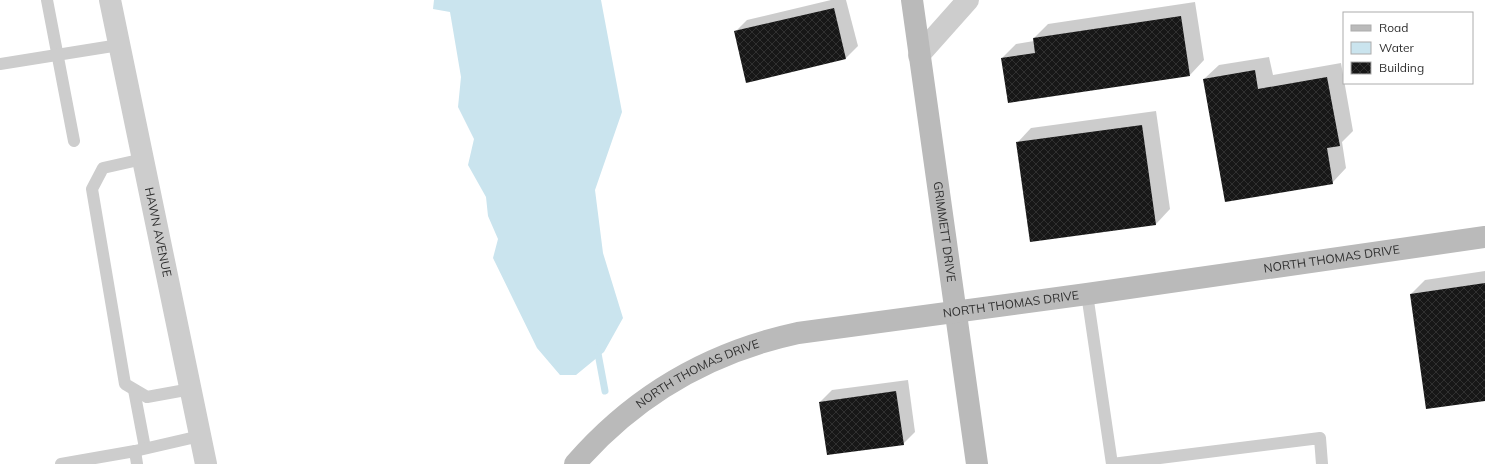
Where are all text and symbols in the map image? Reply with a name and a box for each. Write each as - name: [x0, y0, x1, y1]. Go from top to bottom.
- legend: [1343, 12, 1473, 84]
- text: Road: [1379, 20, 1408, 35]
- text: Water: [1379, 40, 1415, 55]
- text: Building: [1379, 60, 1424, 75]
- street label: GRIMMETT DRIVE: [931, 180, 959, 283]
- street label: HAWN AVENUE: [142, 186, 175, 278]
- street label: NORTH THOMAS DRIVE: [1263, 241, 1401, 276]
- street label: NORTH THOMAS DRIVE: [942, 287, 1080, 320]
- street label: NORTH THOMAS DRIVE: [633, 336, 761, 411]

